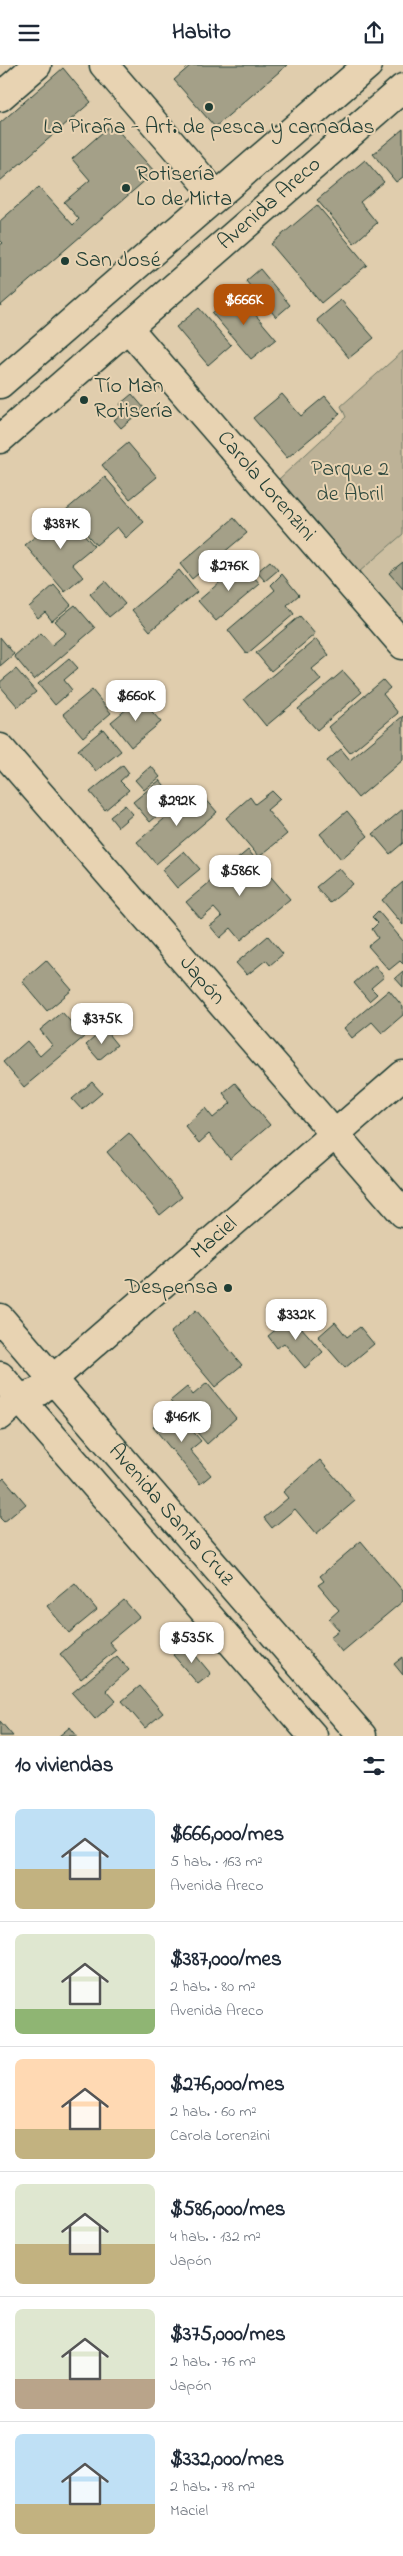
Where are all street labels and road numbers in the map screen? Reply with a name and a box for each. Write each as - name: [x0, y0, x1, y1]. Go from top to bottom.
- street label: Avenida Areco: [211, 150, 329, 258]
- street label: Carola Lorenzini: [208, 424, 323, 549]
- street label: Japón: [171, 949, 232, 1013]
- street label: Maciel: [184, 1209, 245, 1268]
- street label: Avenida Santa Cruz: [100, 1437, 242, 1594]

